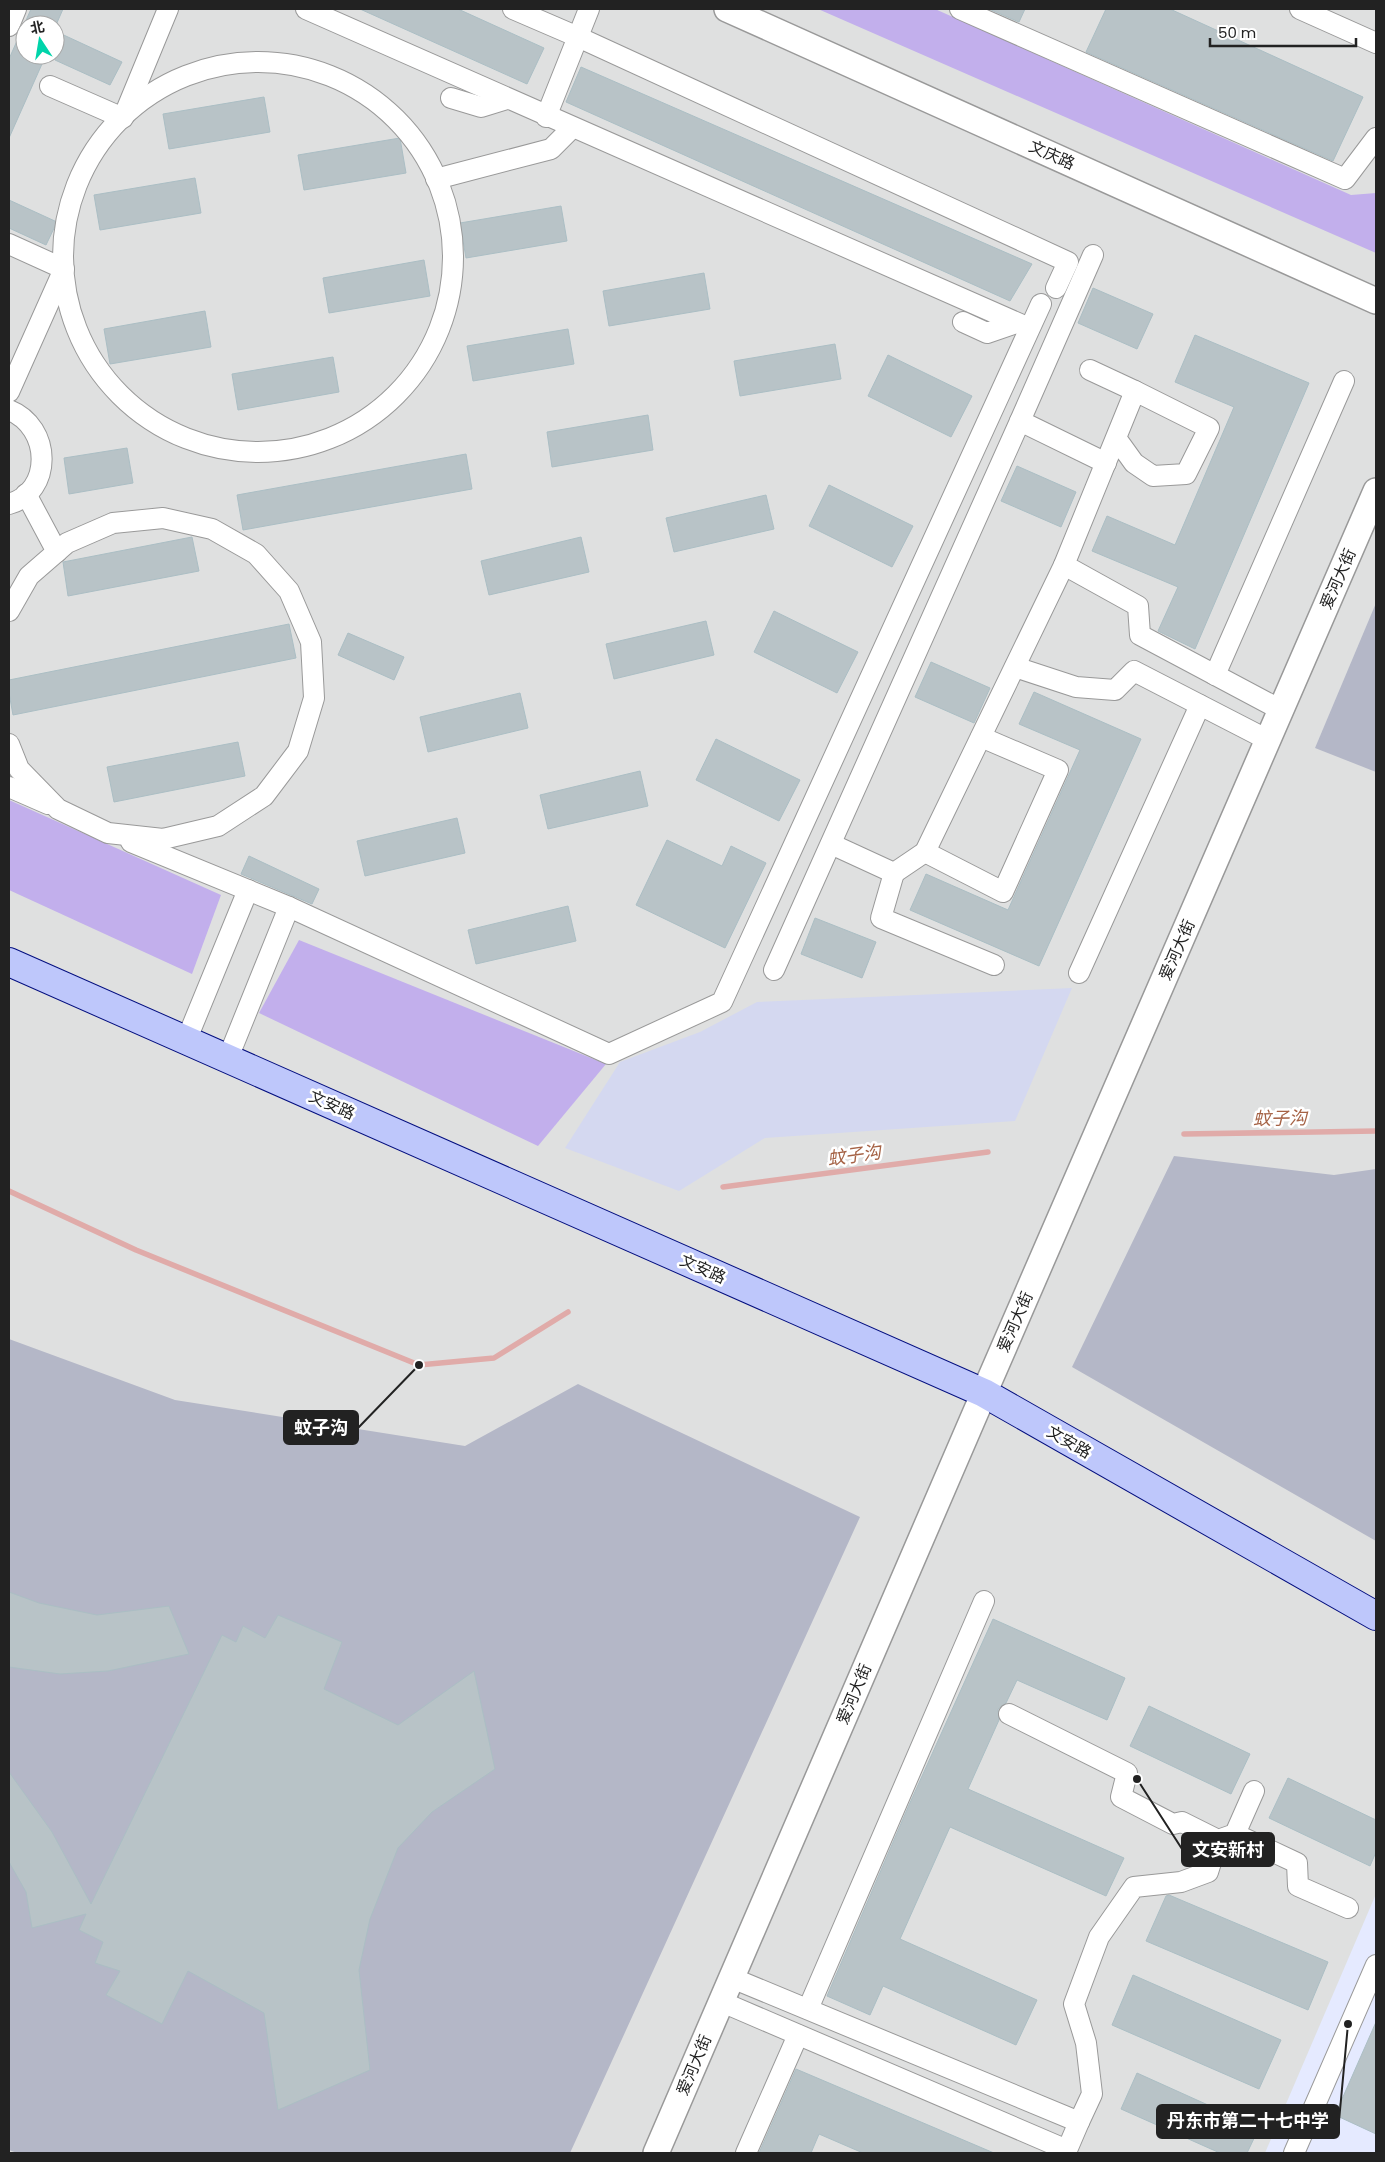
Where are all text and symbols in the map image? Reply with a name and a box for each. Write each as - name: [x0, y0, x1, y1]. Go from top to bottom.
- north arrow: [15, 15, 65, 65]
- scale bar: [1210, 15, 1356, 47]
- text: 北: [28, 16, 46, 39]
- text: 50 m: [1218, 22, 1256, 43]
- street label: 文庆路: [1025, 135, 1079, 175]
- street label: 爱河大街: [1314, 545, 1362, 613]
- street label: 爱河大街: [1153, 916, 1201, 984]
- street label: 文安路: [305, 1085, 359, 1125]
- water label: 蚊子沟: [1253, 1105, 1309, 1131]
- water label: 蚊子沟: [826, 1139, 884, 1171]
- street label: 文安路: [676, 1249, 730, 1289]
- street label: 爱河大街: [991, 1288, 1039, 1356]
- callout: 蚊子沟: [284, 1411, 358, 1444]
- text: 蚊子沟: [294, 1415, 348, 1440]
- street label: 文安路: [1042, 1420, 1096, 1464]
- street label: 爱河大街: [831, 1660, 877, 1728]
- callout: 文安新村: [1182, 1833, 1274, 1866]
- text: 文安新村: [1192, 1837, 1264, 1862]
- street label: 爱河大街: [671, 2031, 717, 2099]
- callout: 丹东市第二十七中学: [1157, 2105, 1339, 2138]
- text: 丹东市第二十七中学: [1167, 2108, 1329, 2133]

